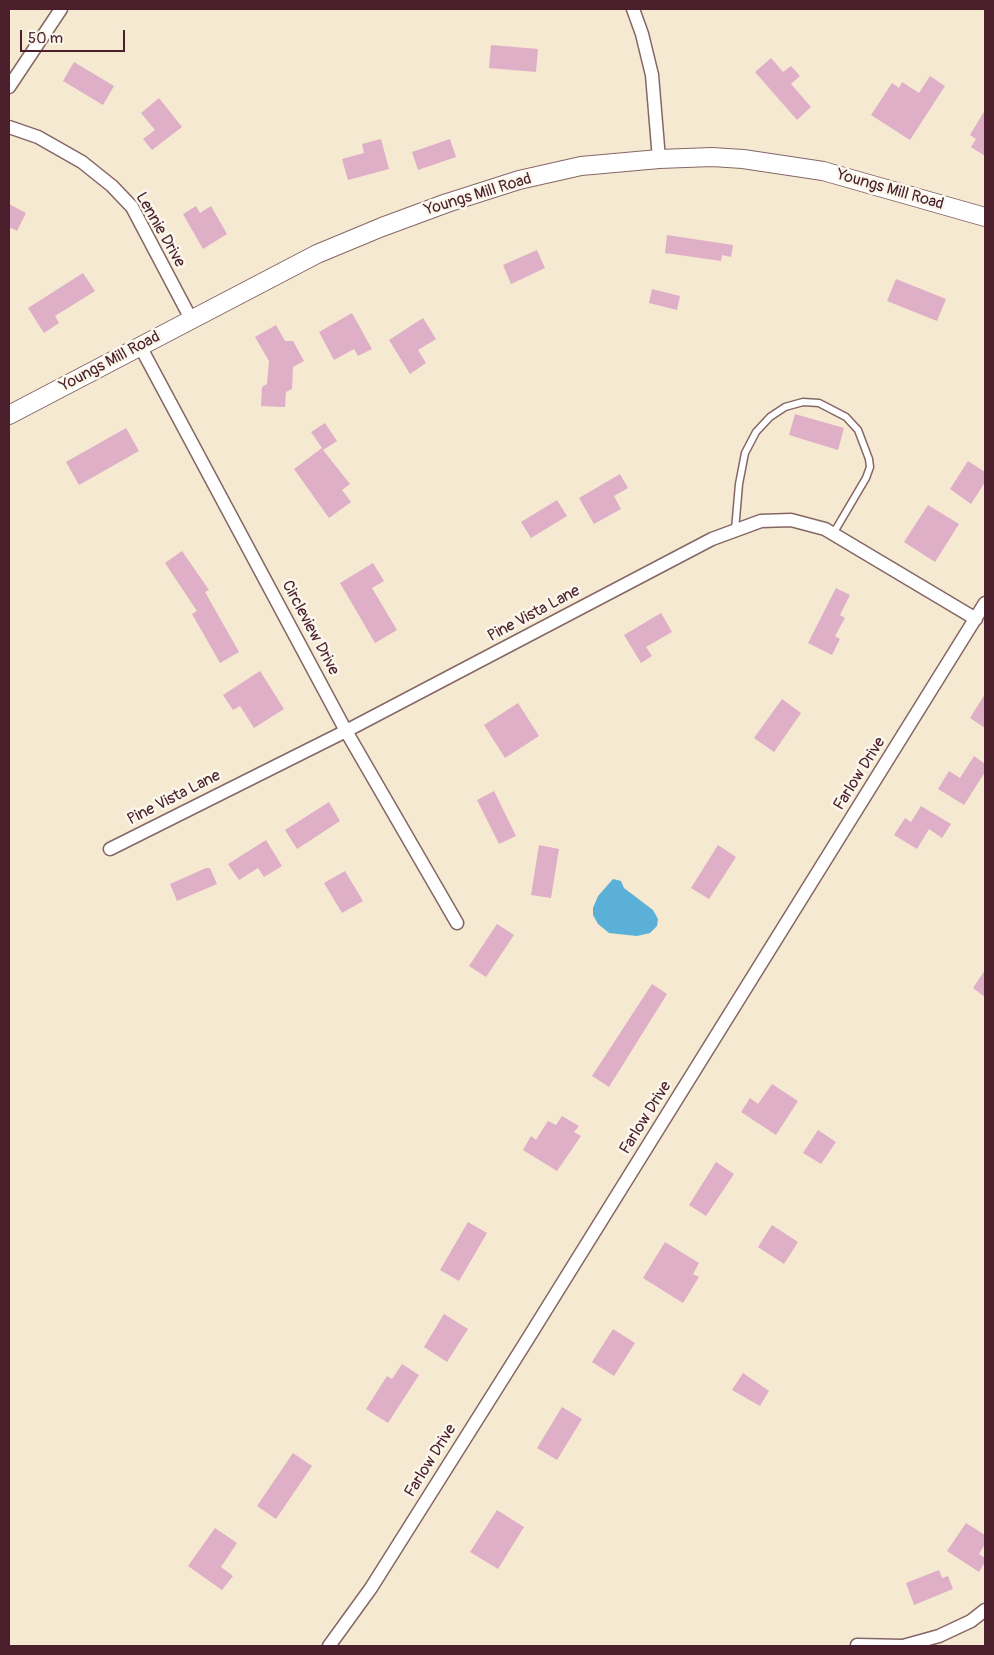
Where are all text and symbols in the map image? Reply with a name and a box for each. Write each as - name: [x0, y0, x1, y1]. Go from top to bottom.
- scale bar: [22, 20, 128, 52]
- text: 50 m: [28, 29, 63, 48]
- street label: Youngs Mill Road: [834, 165, 946, 215]
- street label: Youngs Mill Road: [422, 170, 534, 220]
- street label: Lennie Drive: [131, 189, 189, 271]
- street label: Youngs Mill Road: [57, 328, 163, 396]
- street label: Circleview Drive: [277, 577, 343, 679]
- street label: Pine Vista Lane: [485, 582, 583, 646]
- street label: Farlow Drive: [830, 734, 890, 814]
- street label: Pine Vista Lane: [124, 766, 224, 830]
- street label: Farlow Drive: [616, 1078, 676, 1158]
- street label: Farlow Drive: [401, 1421, 461, 1501]

